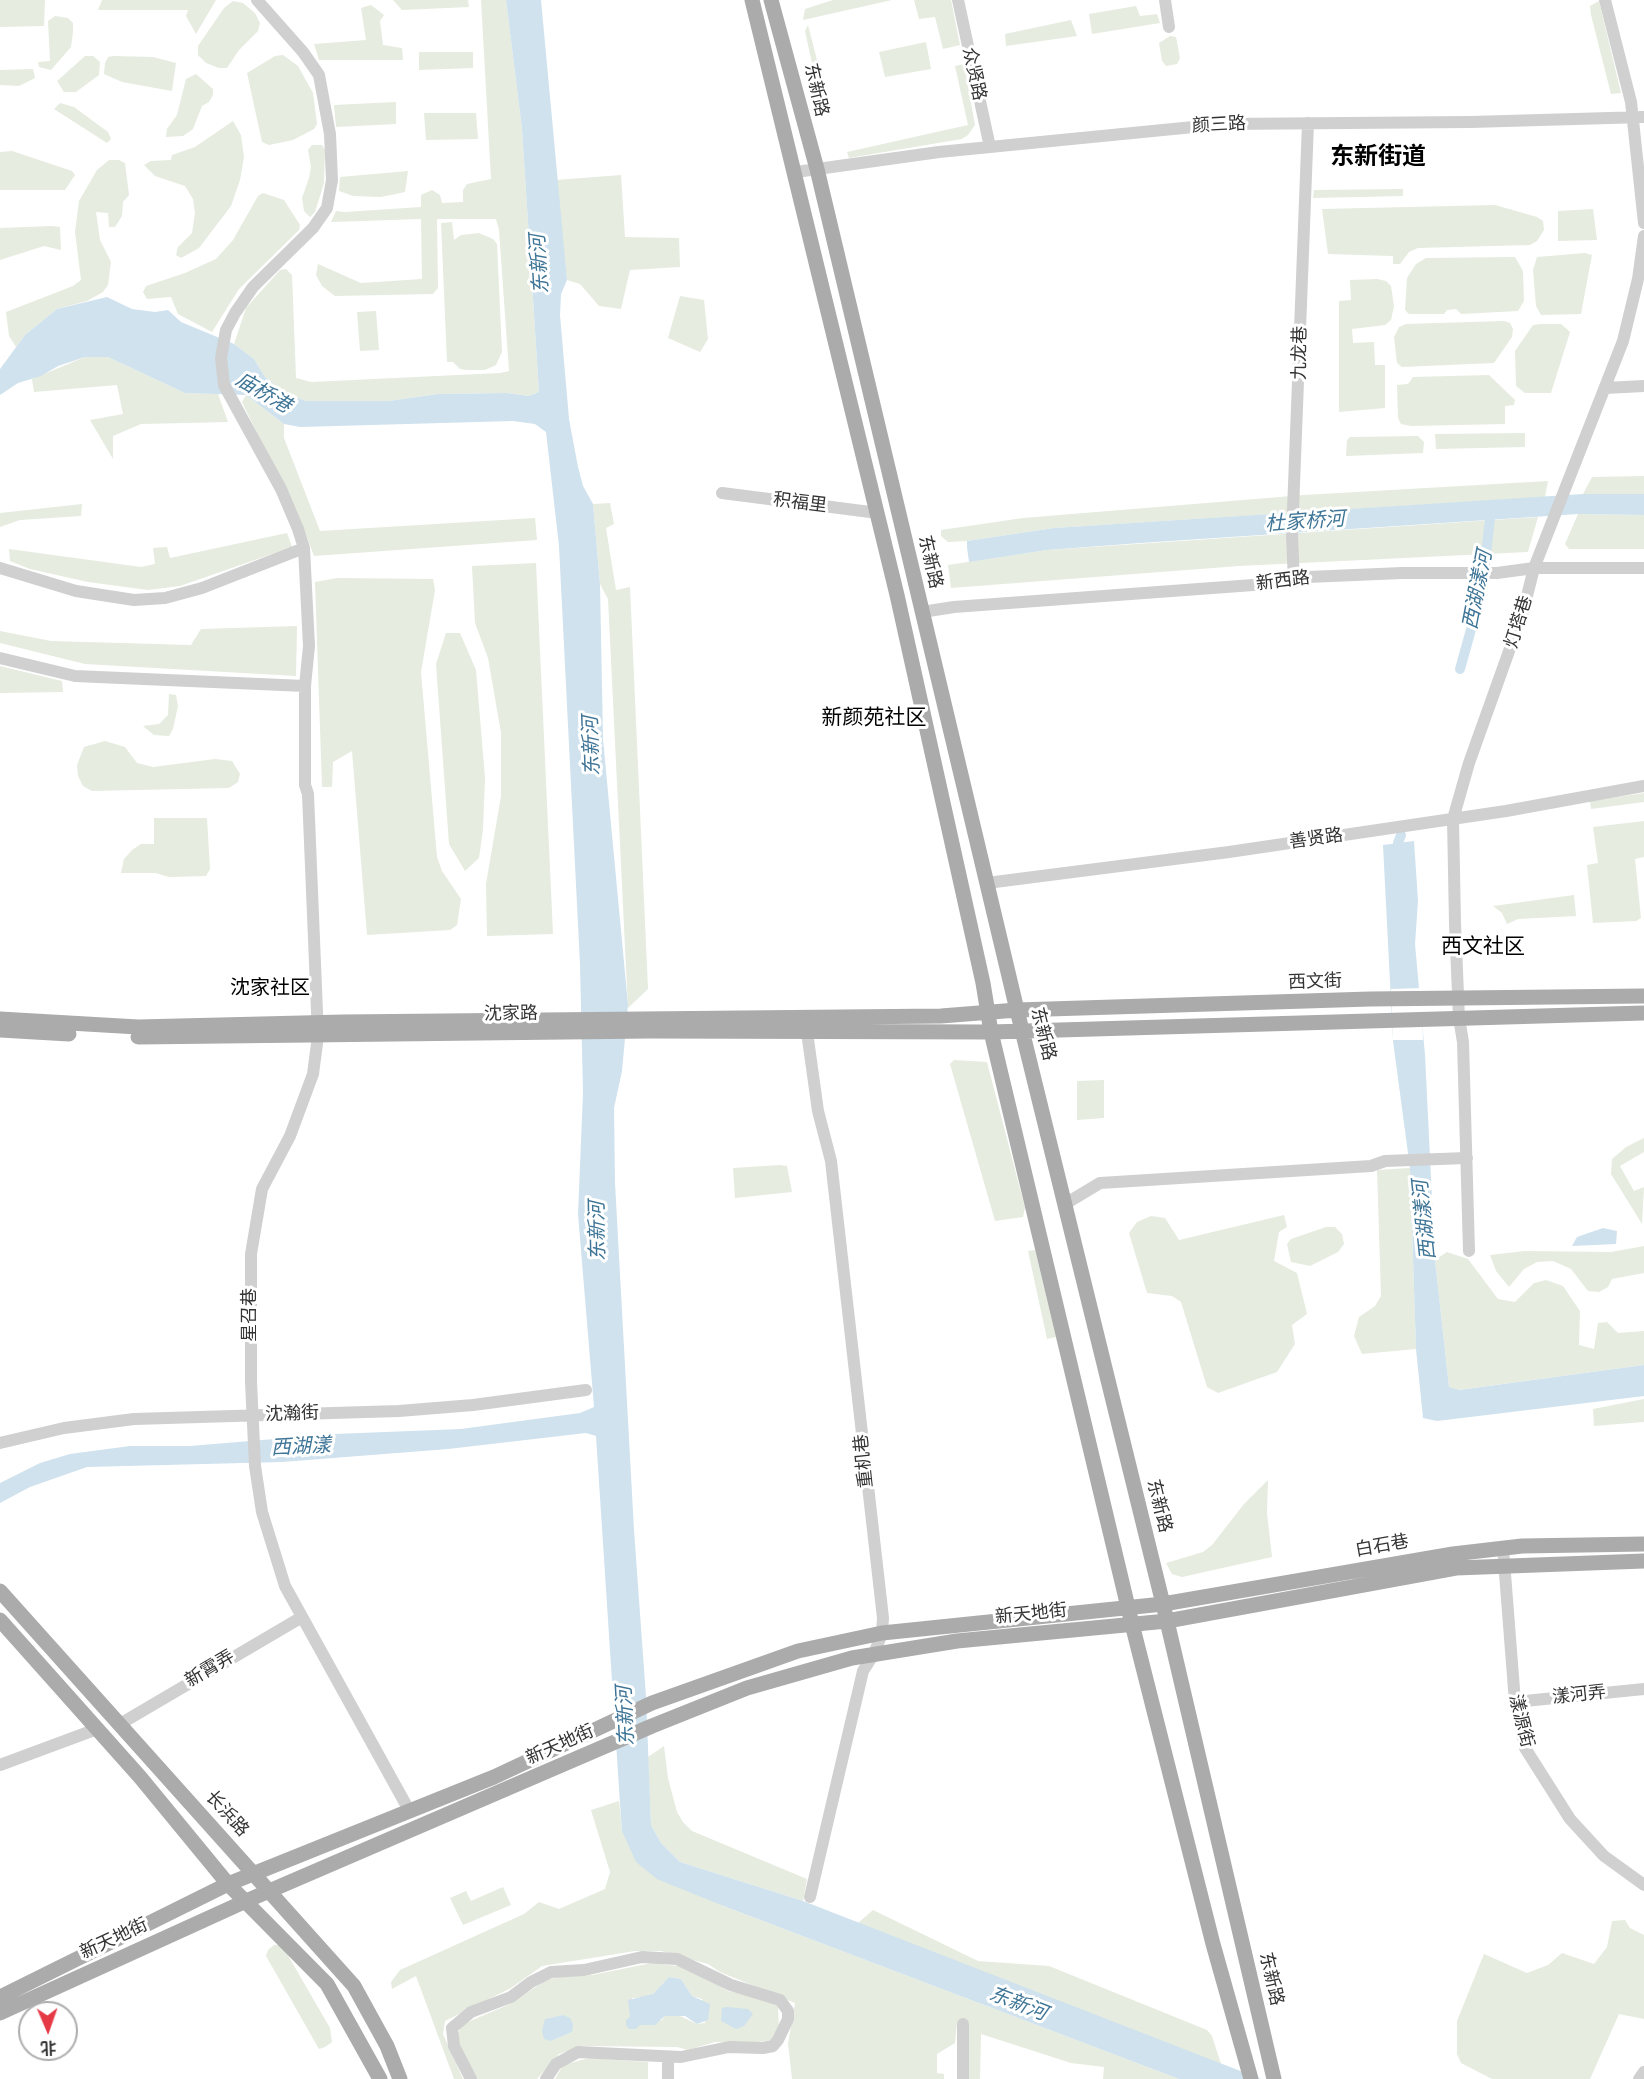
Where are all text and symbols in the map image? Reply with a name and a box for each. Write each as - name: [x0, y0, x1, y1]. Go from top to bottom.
- street label: 众贤路: [958, 45, 990, 103]
- street label: 东新路: [799, 61, 833, 119]
- street label: 颜三路: [1191, 113, 1247, 137]
- district label: 东新街道: [1330, 143, 1426, 171]
- water label: 东新河: [526, 233, 554, 295]
- street label: 九龙巷: [1289, 326, 1311, 380]
- water label: 庙桥港: [231, 368, 295, 418]
- street label: 积福里: [772, 489, 828, 517]
- water label: 杜家桥河: [1264, 507, 1346, 537]
- street label: 东新路: [913, 533, 947, 591]
- water label: 西湖漾河: [1459, 548, 1497, 632]
- street label: 新西路: [1255, 567, 1311, 595]
- street label: 灯塔巷: [1501, 593, 1537, 651]
- district label: 新颜苑社区: [822, 705, 926, 731]
- water label: 东新河: [579, 716, 605, 776]
- street label: 善贤路: [1288, 825, 1344, 853]
- district label: 西文社区: [1441, 934, 1525, 960]
- street label: 西文街: [1288, 970, 1342, 994]
- district label: 沈家社区: [230, 976, 310, 1000]
- street label: 沈家路: [484, 1003, 538, 1025]
- street label: 东新路: [1026, 1005, 1060, 1063]
- water label: 西湖漾河: [1409, 1179, 1441, 1261]
- water label: 东新河: [585, 1201, 611, 1261]
- street label: 星召巷: [239, 1288, 261, 1342]
- street label: 沈瀚街: [265, 1402, 319, 1426]
- water label: 西湖漾: [270, 1433, 332, 1461]
- street label: 重机巷: [850, 1433, 878, 1489]
- street label: 东新路: [1142, 1477, 1176, 1535]
- street label: 白石巷: [1354, 1531, 1410, 1561]
- street label: 新天地街: [994, 1599, 1068, 1629]
- street label: 新霄弄: [181, 1646, 239, 1692]
- street label: 漾河弄: [1551, 1681, 1607, 1709]
- water label: 东新河: [612, 1685, 640, 1747]
- street label: 漾源街: [1504, 1692, 1538, 1750]
- street label: 新天地街: [523, 1720, 597, 1770]
- street label: 长浜路: [201, 1787, 253, 1841]
- street label: 新天地街: [77, 1914, 151, 1964]
- street label: 东新路: [1254, 1950, 1288, 2008]
- water label: 东新河: [986, 1982, 1050, 2026]
- north arrow: [18, 2001, 78, 2061]
- text: 北: [40, 2038, 57, 2057]

